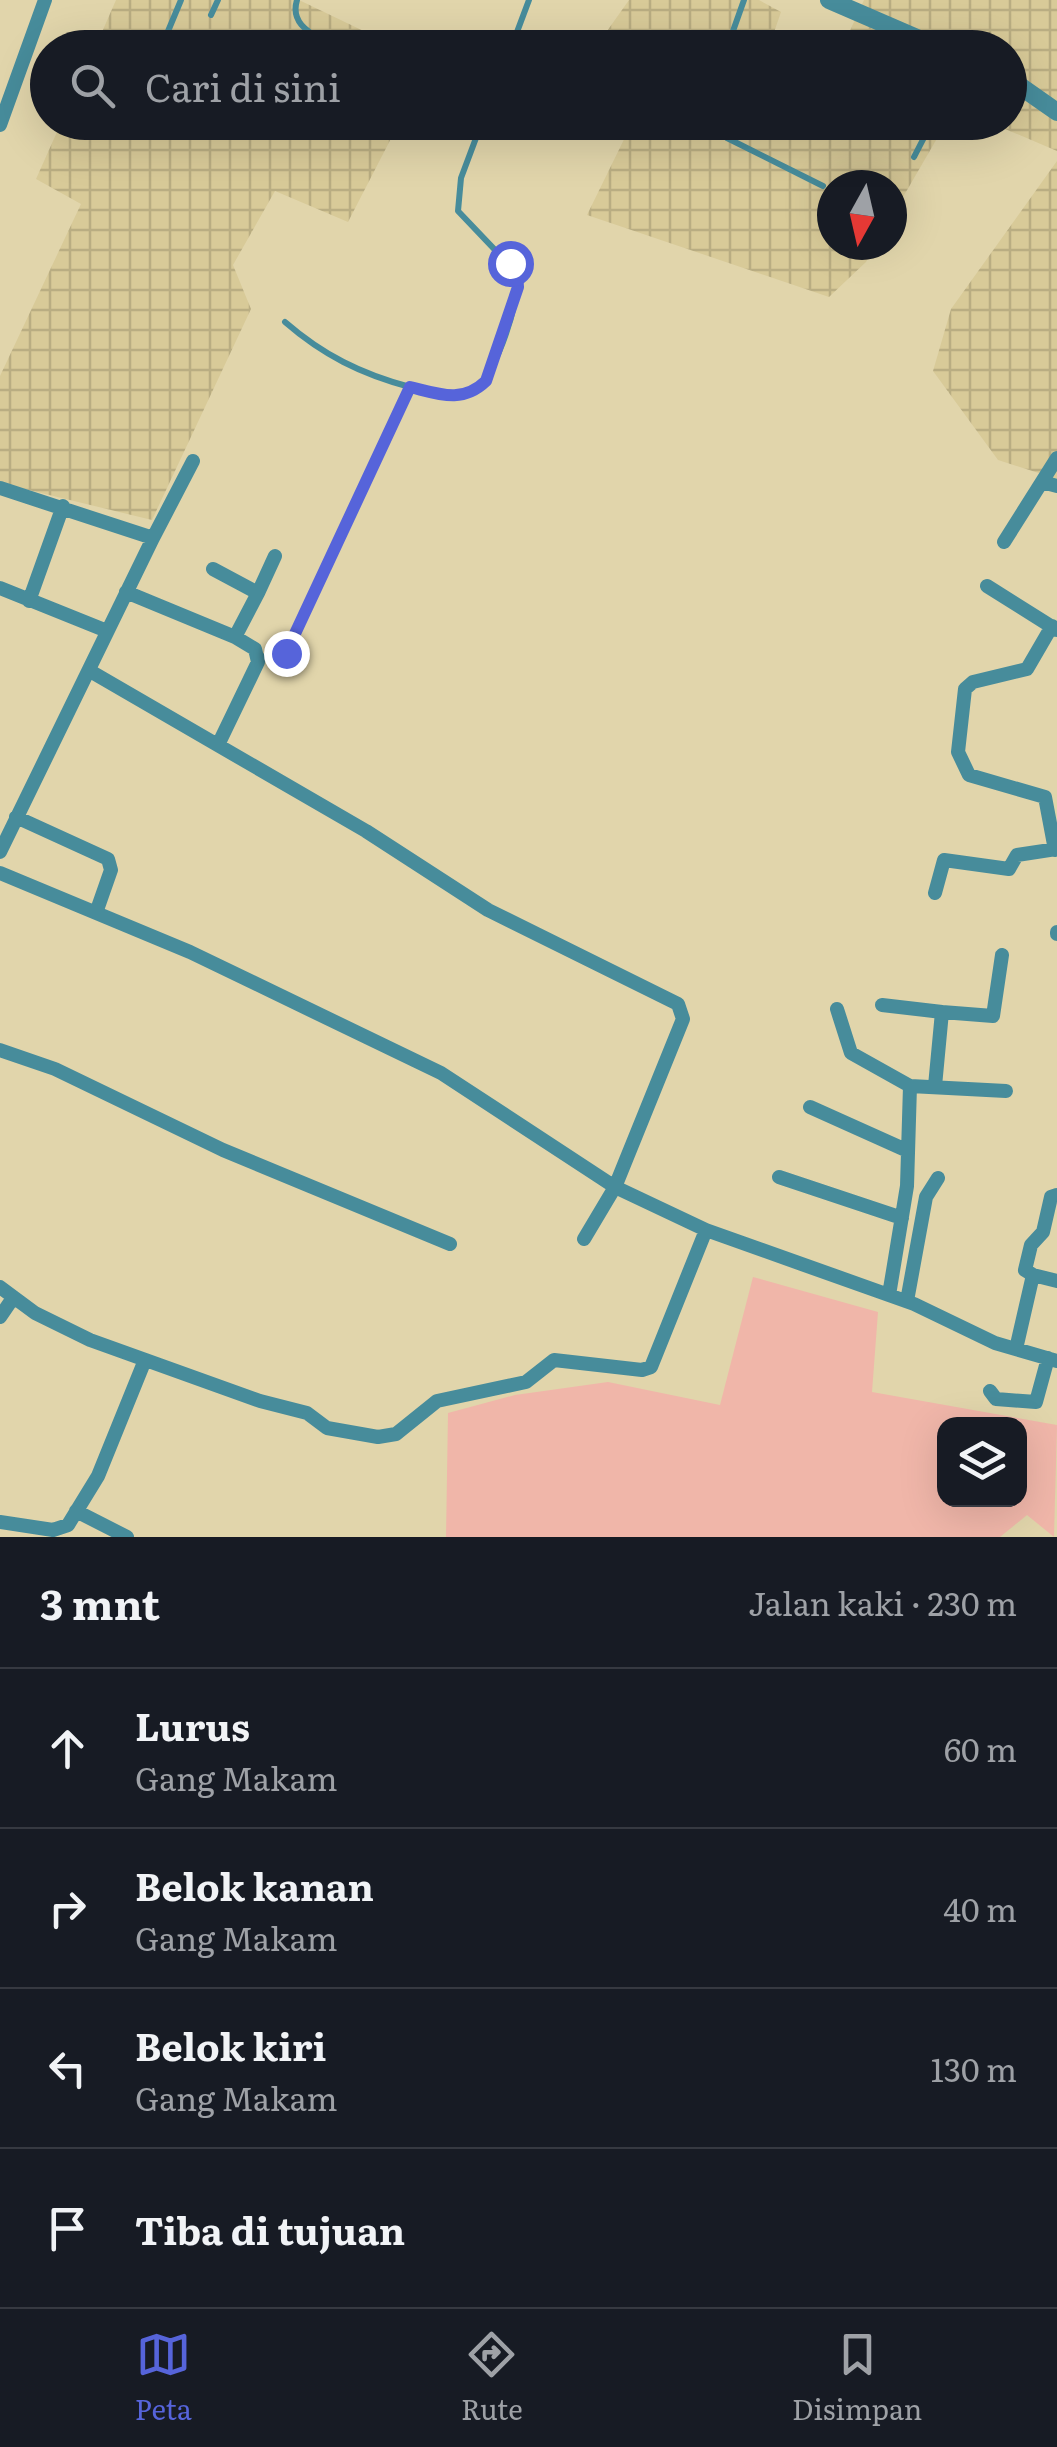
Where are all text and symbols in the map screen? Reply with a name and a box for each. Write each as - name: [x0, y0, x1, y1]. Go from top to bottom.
- search box: [30, 30, 1027, 140]
- text: Cari di sini: [145, 57, 341, 114]
- icon: search: [65, 58, 120, 113]
- north arrow: [817, 170, 907, 260]
- route start: [488, 241, 534, 287]
- route end: [264, 631, 310, 677]
- map controls: [937, 1417, 1027, 1507]
- button: layers: [937, 1417, 1027, 1507]
- text: 3 mnt: [40, 1571, 160, 1633]
- text: Jalan kaki · 230 m: [748, 1578, 1017, 1626]
- text: Lurus: [135, 1696, 250, 1753]
- icon: ahead: [40, 1721, 95, 1776]
- text: 60 m: [944, 1724, 1017, 1772]
- text: Gang Makam: [135, 1753, 338, 1801]
- text: Belok kanan: [135, 1856, 374, 1913]
- icon: right: [40, 1881, 95, 1936]
- text: 40 m: [943, 1884, 1017, 1932]
- text: Gang Makam: [135, 1913, 338, 1961]
- text: Belok kiri: [135, 2016, 326, 2073]
- icon: left: [40, 2041, 95, 2096]
- text: 130 m: [931, 2044, 1017, 2092]
- text: Gang Makam: [135, 2073, 338, 2121]
- text: Tiba di tujuan: [135, 2200, 405, 2257]
- icon: arrive: [40, 2201, 95, 2256]
- tab: Peta: [135, 2327, 192, 2429]
- tab: Rute: [461, 2327, 523, 2429]
- tab: Disimpan: [792, 2327, 922, 2429]

